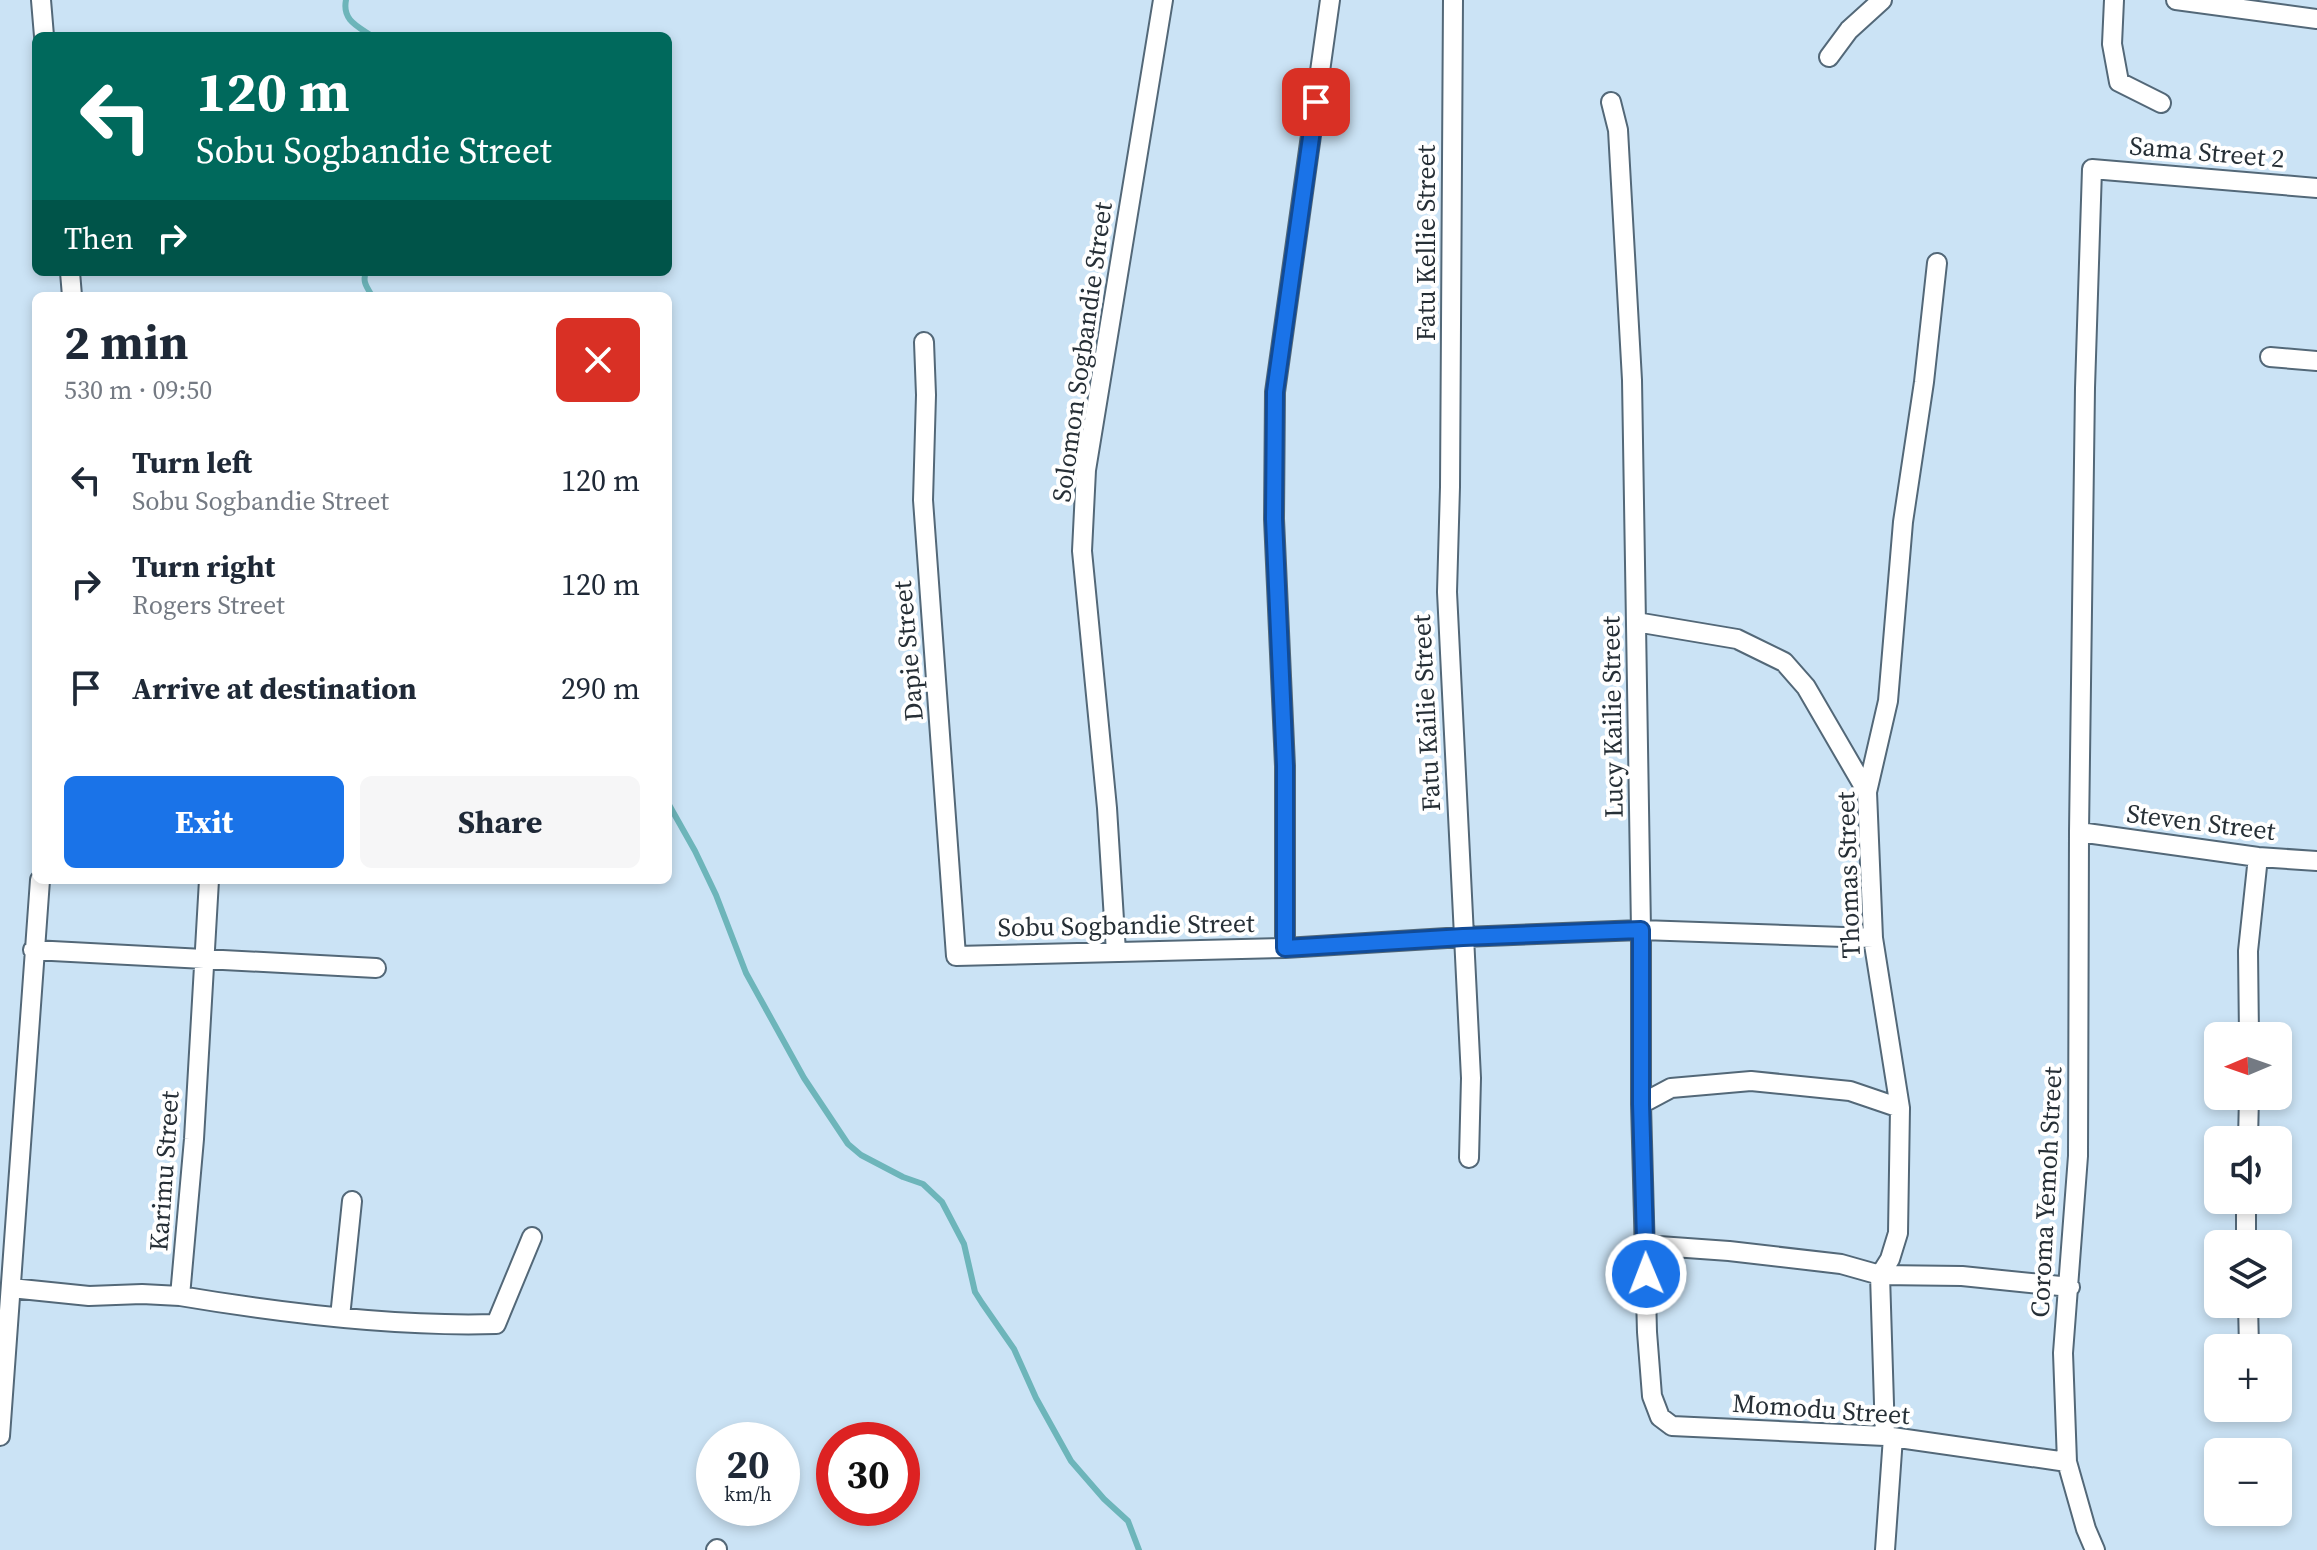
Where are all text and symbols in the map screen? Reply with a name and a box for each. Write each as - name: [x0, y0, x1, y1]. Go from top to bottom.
- text: 120 m: [196, 53, 350, 130]
- icon: left: [64, 64, 168, 168]
- pin: [1282, 68, 1350, 136]
- icon: arrive: [1294, 80, 1338, 124]
- text: Sobu Sogbandie Street: [196, 126, 552, 175]
- street label: Sama Street 2: [2128, 127, 2286, 177]
- street label: Fatu Kellie Street: [1408, 144, 1444, 341]
- street label: Solomon Sogbandie Street: [1043, 199, 1121, 504]
- icon: right: [150, 216, 194, 260]
- text: Then: [64, 218, 134, 259]
- text: 2 min: [64, 309, 189, 375]
- button: close: [556, 318, 640, 402]
- text: 530 m · 09:50: [64, 372, 212, 408]
- text: Turn left: [132, 442, 252, 483]
- icon: left: [64, 458, 108, 502]
- text: 120 m: [561, 460, 640, 501]
- text: Sobu Sogbandie Street: [132, 483, 389, 519]
- text: Turn right: [132, 546, 275, 587]
- icon: right: [64, 562, 108, 606]
- text: 120 m: [561, 564, 640, 605]
- street label: Dapie Street: [884, 579, 932, 723]
- text: Rogers Street: [132, 587, 285, 623]
- street label: Fatu Kailie Street: [1403, 613, 1449, 812]
- street label: Lucy Kailie Street: [1592, 615, 1632, 818]
- icon: arrive: [64, 666, 108, 710]
- text: Arrive at destination: [132, 668, 417, 709]
- text: 290 m: [561, 668, 640, 709]
- button: Exit: [64, 776, 344, 868]
- button: Share: [360, 776, 640, 868]
- street label: Thomas Street: [1827, 790, 1869, 959]
- street label: Steven Street: [2125, 795, 2278, 849]
- street label: Sobu Sogbandie Street: [997, 905, 1255, 945]
- north arrow: [2204, 1022, 2292, 1110]
- map controls: [2204, 1022, 2292, 1526]
- street label: Coroma Yemoh Street: [2021, 1065, 2071, 1318]
- street label: Karimu Street: [140, 1089, 188, 1252]
- button: sound: [2204, 1126, 2292, 1214]
- button: layers: [2204, 1230, 2292, 1318]
- position arrow: [1604, 1232, 1688, 1316]
- button: +: [2204, 1334, 2292, 1422]
- street label: Momodu Street: [1731, 1385, 1911, 1433]
- speed limit sign: 30: [816, 1422, 920, 1526]
- text: 20: [726, 1437, 770, 1491]
- button: −: [2204, 1438, 2292, 1526]
- text: km/h: [724, 1480, 772, 1508]

